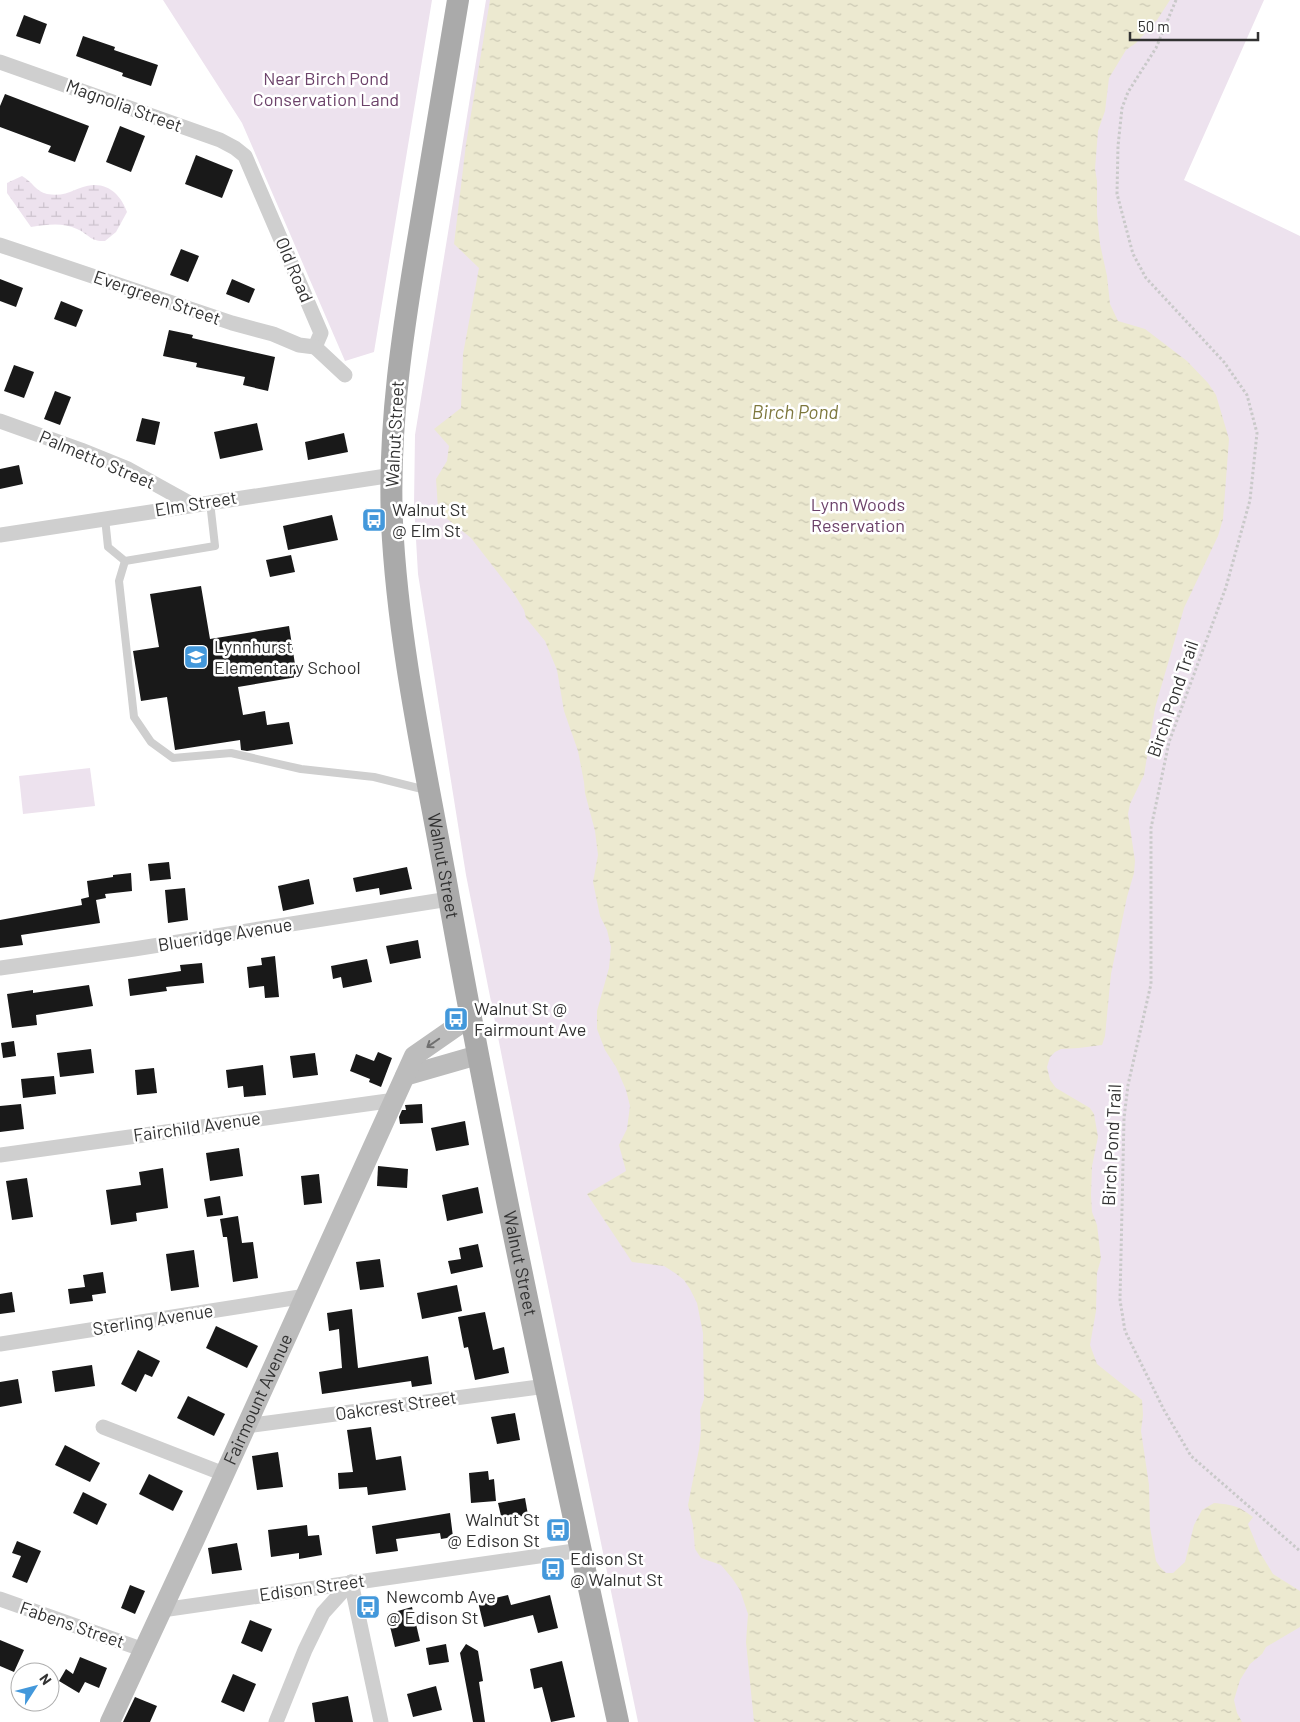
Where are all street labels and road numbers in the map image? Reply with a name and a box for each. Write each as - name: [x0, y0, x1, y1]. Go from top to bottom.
- street label: Magnolia Street: [63, 74, 185, 136]
- street label: Old Road: [271, 234, 318, 305]
- street label: Evergreen Street: [91, 265, 224, 329]
- street label: Walnut Street: [380, 380, 408, 488]
- street label: Palmetto Street: [36, 425, 159, 493]
- street label: Elm Street: [153, 486, 238, 520]
- street label: Birch Pond Trail: [1142, 637, 1202, 760]
- street label: Walnut Street: [423, 811, 464, 920]
- street label: Blueridge Avenue: [156, 913, 294, 955]
- street label: Birch Pond Trail: [1097, 1084, 1125, 1206]
- street label: Fairchild Avenue: [132, 1106, 262, 1146]
- street label: Walnut Street: [499, 1209, 542, 1318]
- street label: Sterling Avenue: [91, 1299, 215, 1339]
- street label: Fairmount Avenue: [218, 1330, 297, 1468]
- street label: Oakcrest Street: [334, 1386, 458, 1424]
- street label: Edison Street: [258, 1569, 366, 1605]
- street label: Fabens Street: [17, 1596, 128, 1652]

